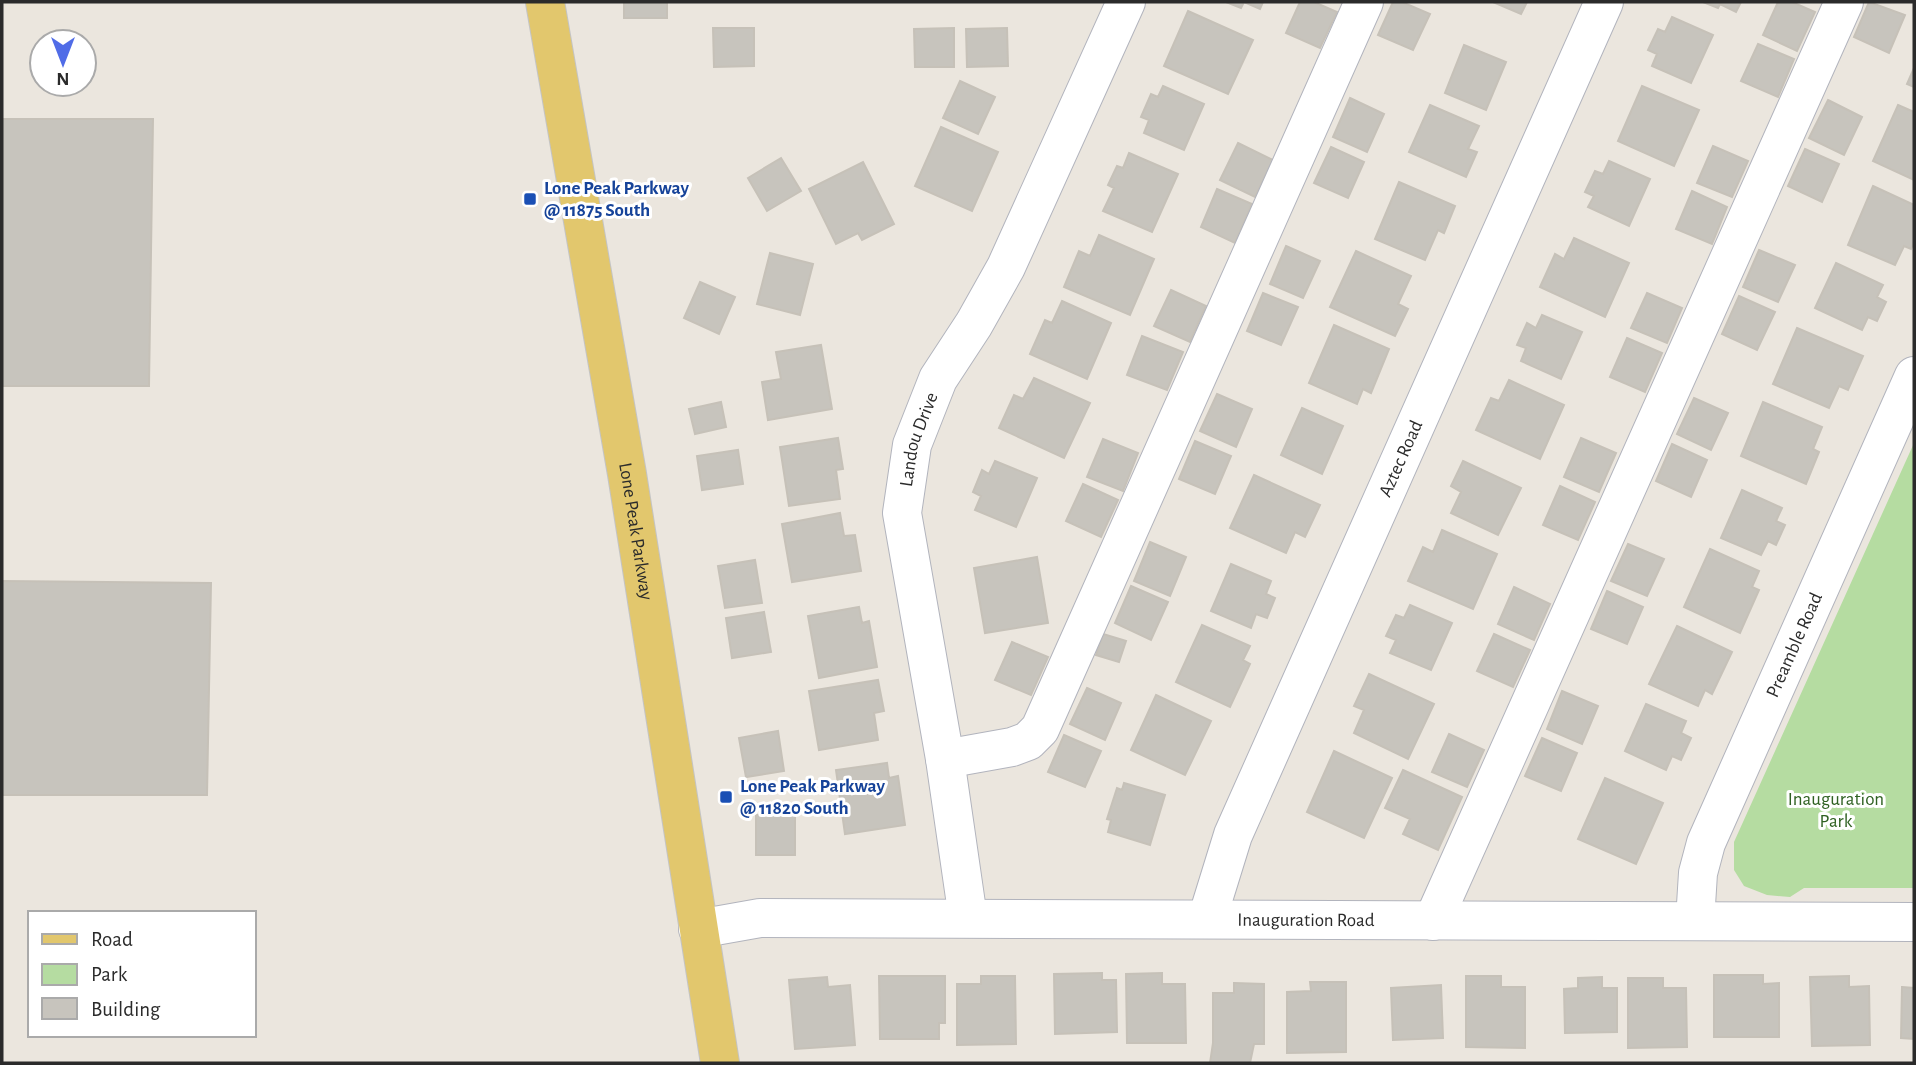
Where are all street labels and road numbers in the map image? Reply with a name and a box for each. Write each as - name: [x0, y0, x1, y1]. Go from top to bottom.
- street label: Landou Drive: [896, 390, 941, 488]
- street label: Aztec Road: [1375, 417, 1426, 500]
- street label: Lone Peak Parkway: [616, 461, 656, 601]
- street label: Preamble Road: [1763, 589, 1826, 700]
- street label: Inauguration Road: [1237, 910, 1375, 930]

